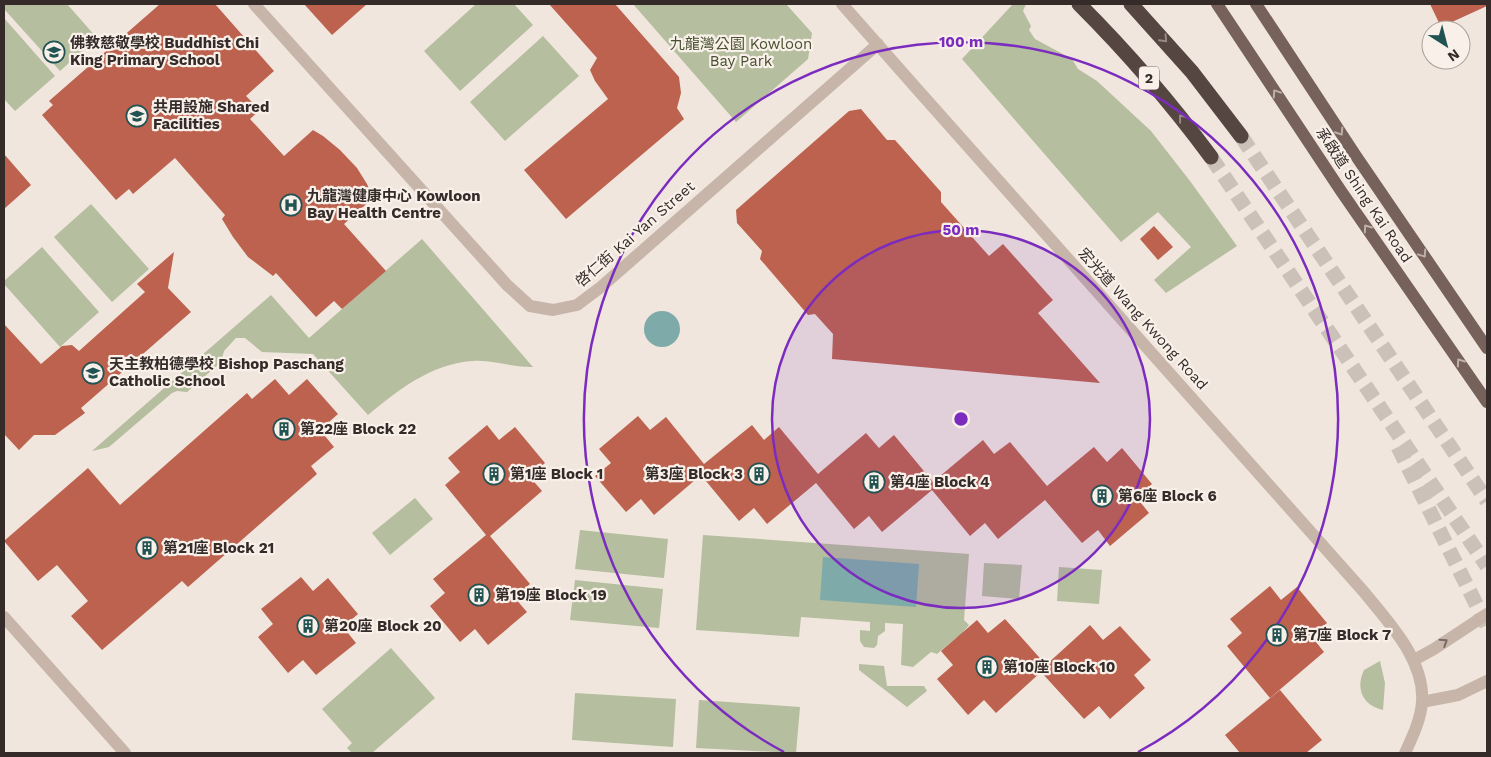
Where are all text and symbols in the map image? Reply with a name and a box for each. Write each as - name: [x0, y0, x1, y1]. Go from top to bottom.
- north arrow: [1421, 20, 1471, 70]
- text: 100 m: [939, 33, 983, 51]
- place label: 佛教慈敬學校 Buddhist Chi King Primary School: [70, 34, 259, 69]
- one-way arrow: [1158, 34, 1167, 43]
- park label: 九龍灣公園 Kowloon Bay Park: [670, 35, 812, 70]
- school or university icon: 佛教慈敬學校 Buddhist Chi King Primary School: [42, 40, 66, 64]
- text: N: [1445, 46, 1463, 65]
- road number: 2: [1139, 66, 1159, 90]
- one-way arrow: [1273, 90, 1283, 99]
- place label: 共用設施 Shared Facilities: [153, 98, 269, 133]
- school or university icon: 共用設施 Shared Facilities: [125, 104, 149, 128]
- one-way arrow: [1180, 115, 1188, 124]
- street label: 承啟道 Shing Kai Road: [1312, 124, 1416, 266]
- one-way arrow: [1334, 126, 1343, 136]
- street label: 啓仁街 Kai Yan Street: [572, 177, 699, 291]
- place label: 九龍灣健康中心 Kowloon Bay Health Centre: [307, 187, 481, 222]
- hospital icon: 九龍灣健康中心 Kowloon Bay Health Centre: [279, 193, 303, 217]
- text: 50 m: [943, 221, 979, 239]
- one-way arrow: [1364, 225, 1373, 234]
- street label: 宏光道 Wang Kwong Road: [1075, 244, 1211, 394]
- one-way arrow: [1416, 249, 1426, 258]
- place label: 天主教柏德學校 Bishop Paschang Catholic School: [109, 355, 344, 390]
- one-way arrow: [1457, 358, 1466, 368]
- school or university icon: 天主教柏德學校 Bishop Paschang Catholic School: [81, 361, 105, 385]
- centre of rings: [952, 410, 970, 428]
- building icon: 第22座 Block 22: [272, 417, 296, 441]
- place label: 第22座 Block 22: [300, 420, 416, 438]
- building icon: 第1座 Block 1: [482, 462, 506, 486]
- building icon: 第3座 Block 3: [747, 462, 771, 486]
- place label: 第1座 Block 1: [510, 465, 603, 483]
- place label: 第3座 Block 3: [645, 465, 743, 483]
- building icon: 第4座 Block 4: [862, 470, 886, 494]
- place label: 第4座 Block 4: [890, 473, 990, 491]
- building icon: 第6座 Block 6: [1090, 484, 1114, 508]
- place label: 第6座 Block 6: [1118, 487, 1217, 505]
- building icon: 第21座 Block 21: [135, 536, 159, 560]
- place label: 第21座 Block 21: [163, 539, 274, 557]
- building icon: 第19座 Block 19: [467, 583, 491, 607]
- place label: 第19座 Block 19: [495, 586, 607, 604]
- building icon: 第20座 Block 20: [296, 614, 320, 638]
- place label: 第20座 Block 20: [324, 617, 442, 635]
- building icon: 第7座 Block 7: [1265, 623, 1289, 647]
- place label: 第7座 Block 7: [1293, 626, 1391, 644]
- one-way arrow: [1439, 639, 1448, 648]
- building icon: 第10座 Block 10: [975, 655, 999, 679]
- place label: 第10座 Block 10: [1003, 658, 1115, 676]

